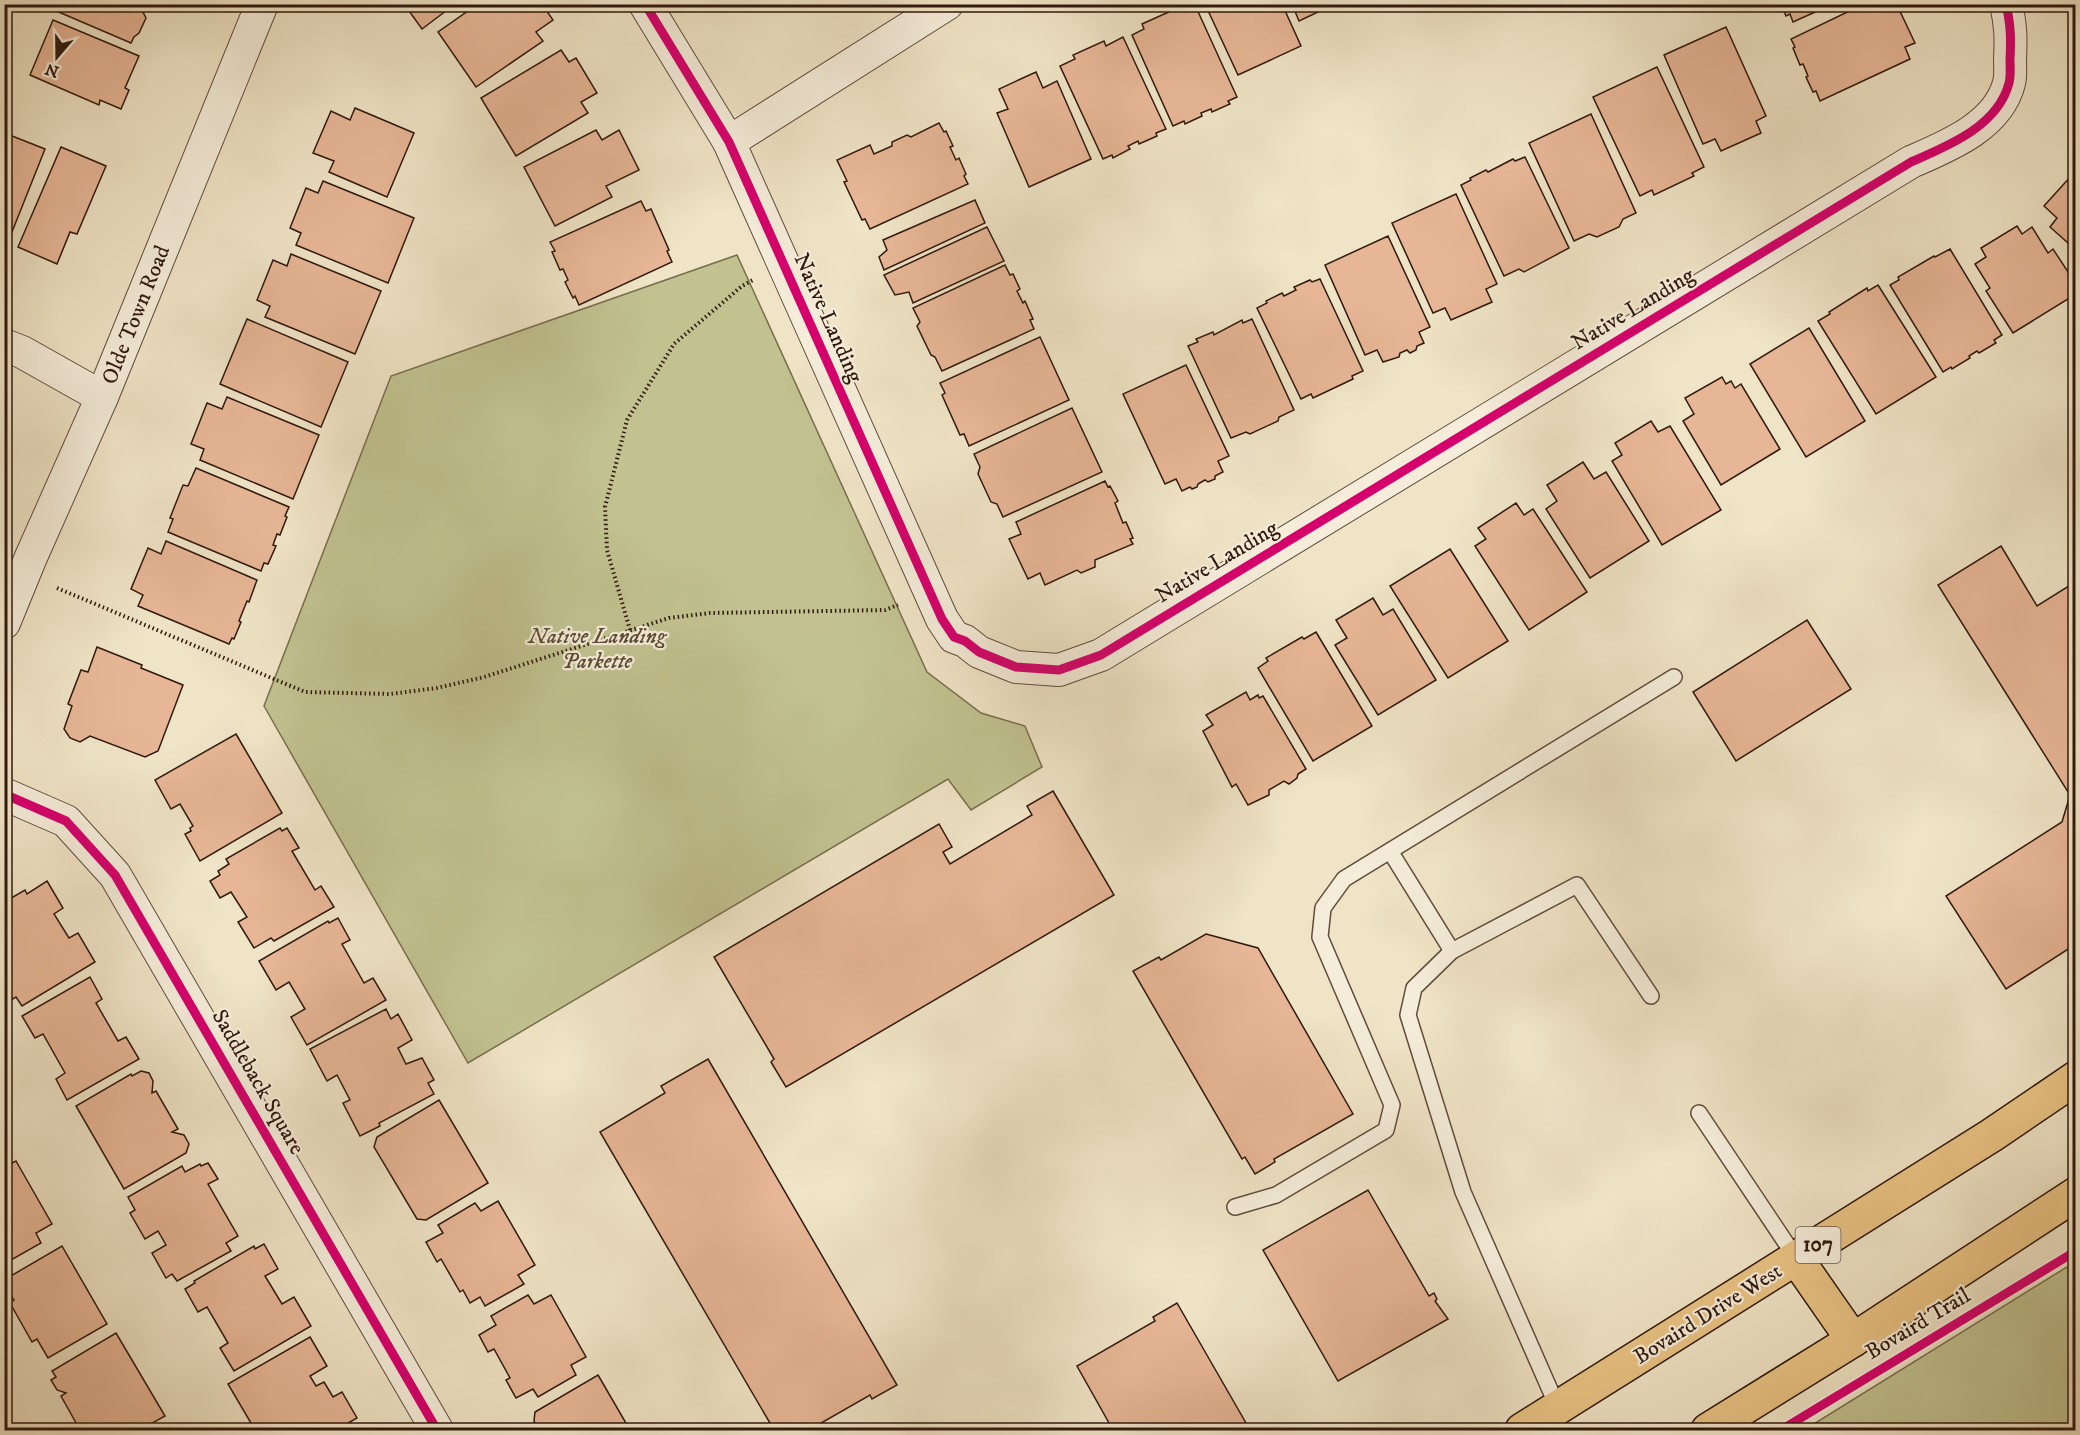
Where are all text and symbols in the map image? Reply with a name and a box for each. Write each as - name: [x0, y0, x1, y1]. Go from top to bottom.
- north arrow: [27, 27, 87, 87]
- text: N: [43, 59, 62, 82]
- street label: Olde Town Road: [96, 241, 176, 389]
- street label: Native Landing: [787, 249, 869, 387]
- street label: Native Landing: [1567, 262, 1700, 356]
- street label: Native Landing: [1151, 515, 1284, 609]
- park label: Native Landing Parkette: [526, 623, 668, 675]
- street label: Saddleback Square: [206, 1005, 310, 1159]
- road number: 107: [1796, 1227, 1840, 1263]
- street label: Bovaird Drive West: [1629, 1258, 1787, 1370]
- street label: Bovaird Trail: [1861, 1282, 1976, 1366]

